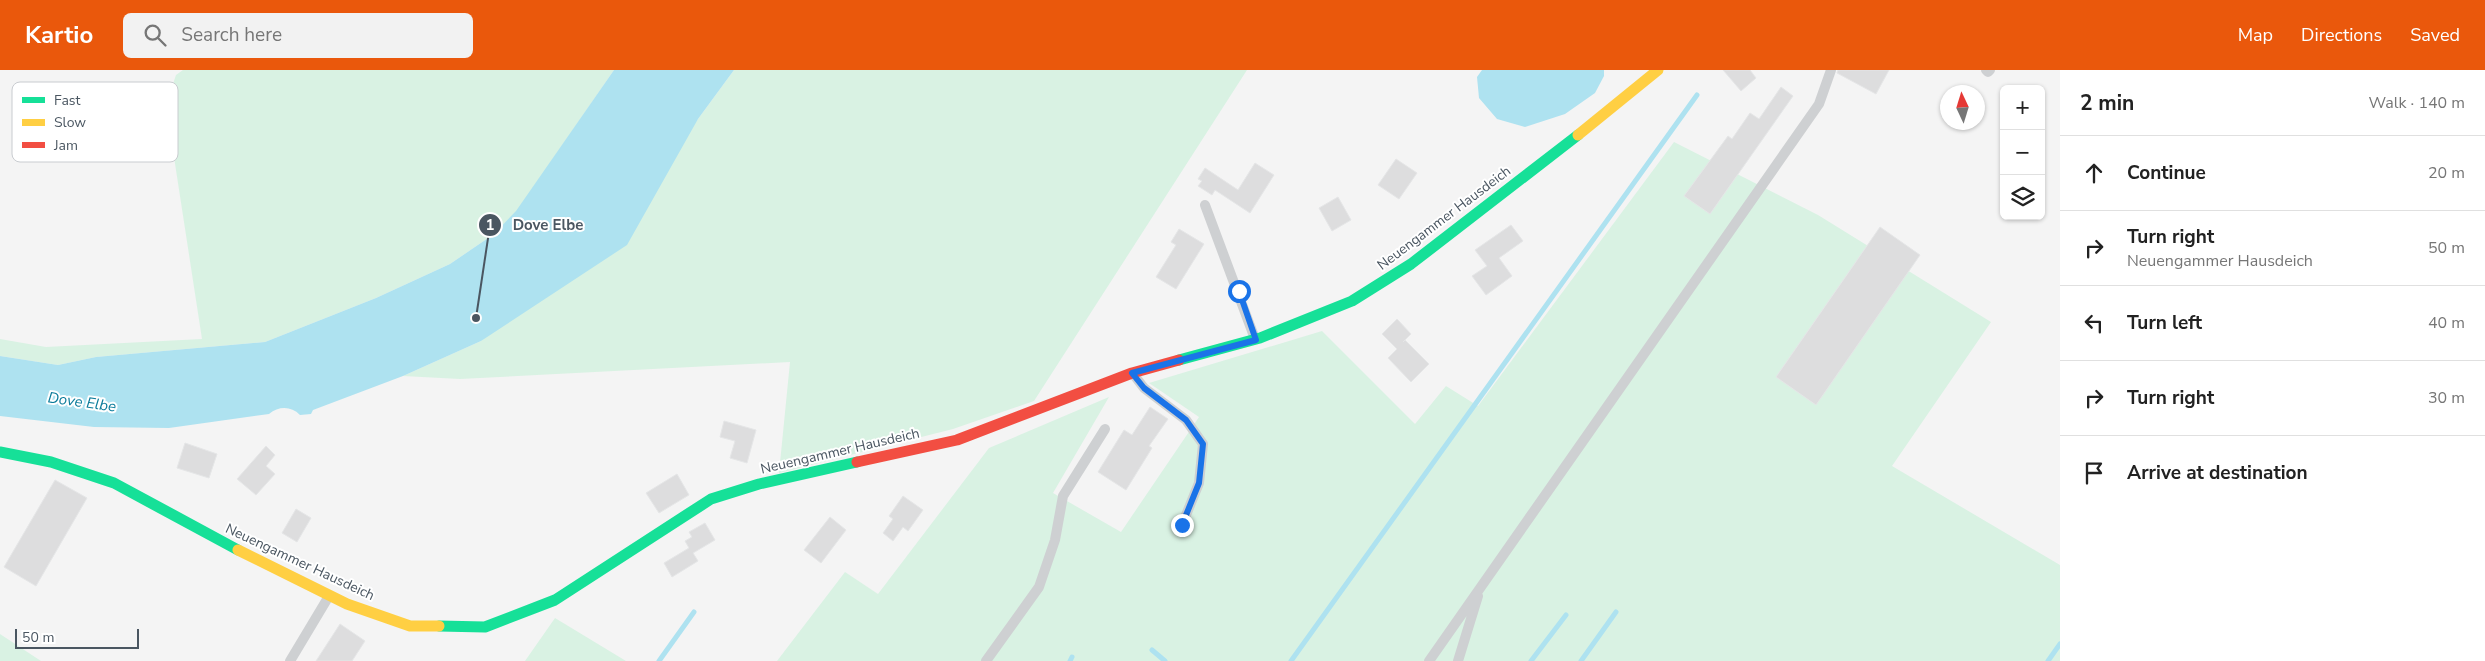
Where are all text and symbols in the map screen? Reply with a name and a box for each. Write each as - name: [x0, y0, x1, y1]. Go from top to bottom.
- search box: [123, 13, 473, 58]
- text: Kartio: [25, 19, 93, 51]
- icon: search: [141, 21, 169, 49]
- text: Search here: [181, 22, 282, 48]
- text: Map: [2238, 23, 2273, 47]
- text: Directions: [2301, 23, 2382, 47]
- text: Saved: [2410, 23, 2460, 47]
- legend: [12, 82, 178, 162]
- north arrow: [1940, 85, 1985, 130]
- map controls: [2000, 85, 2045, 220]
- button: +: [2000, 85, 2045, 130]
- text: 2 min: [2080, 89, 2134, 117]
- text: Fast: [54, 91, 80, 110]
- text: Walk · 140 m: [2369, 92, 2465, 114]
- text: Slow: [54, 113, 86, 132]
- button: −: [2000, 130, 2045, 175]
- text: Jam: [53, 136, 78, 155]
- icon: ahead: [2080, 159, 2108, 187]
- text: Continue: [2127, 160, 2206, 186]
- street label: Neuengammer Hausdeich: [1373, 161, 1515, 275]
- text: 20 m: [2428, 162, 2465, 184]
- button: layers: [2000, 175, 2045, 220]
- callout: Dove Elbe: [478, 210, 593, 240]
- text: 1: [485, 215, 495, 235]
- text: Dove Elbe: [513, 215, 583, 235]
- text: Turn right: [2127, 224, 2214, 250]
- icon: right: [2080, 234, 2108, 262]
- text: 50 m: [2428, 237, 2465, 259]
- text: Neuengammer Hausdeich: [2127, 250, 2313, 272]
- route start: [1228, 280, 1251, 303]
- icon: left: [2080, 309, 2108, 337]
- text: Turn left: [2127, 310, 2202, 336]
- text: 40 m: [2428, 312, 2465, 334]
- icon: right: [2080, 384, 2108, 412]
- text: Turn right: [2127, 385, 2214, 411]
- water label: Dove Elbe: [47, 387, 117, 417]
- text: 30 m: [2428, 387, 2465, 409]
- street label: Neuengammer Hausdeich: [759, 423, 921, 479]
- icon: arrive: [2080, 459, 2108, 487]
- text: Arrive at destination: [2127, 460, 2308, 486]
- route end: [1171, 514, 1194, 537]
- street label: Neuengammer Hausdeich: [222, 519, 378, 605]
- scale bar: [15, 626, 139, 649]
- text: 50 m: [22, 628, 54, 647]

